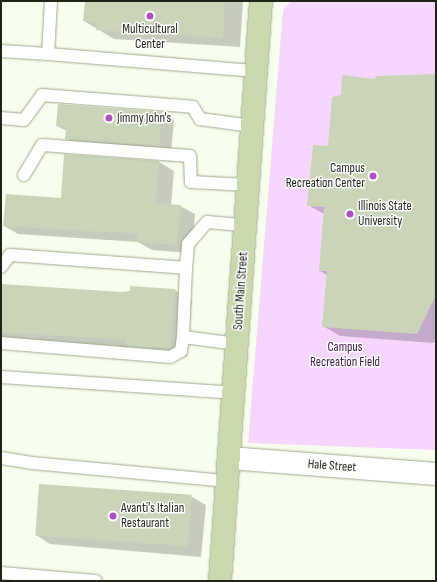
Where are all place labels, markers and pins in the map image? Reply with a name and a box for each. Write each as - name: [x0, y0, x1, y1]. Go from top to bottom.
- marker: Multicultural Center: [145, 11, 155, 21]
- place label: Multicultural Center: [122, 22, 178, 53]
- place label: Jimmy John's: [117, 110, 171, 126]
- marker: Jimmy John's: [104, 113, 114, 123]
- place label: Campus Recreation Center: [286, 161, 365, 192]
- marker: Campus Recreation Center: [368, 171, 378, 181]
- place label: Illinois State University: [358, 199, 412, 230]
- marker: Illinois State University: [345, 209, 355, 219]
- place label: Avanti's Italian Restaurant: [121, 501, 184, 532]
- marker: Avanti's Italian Restaurant: [108, 511, 118, 521]

